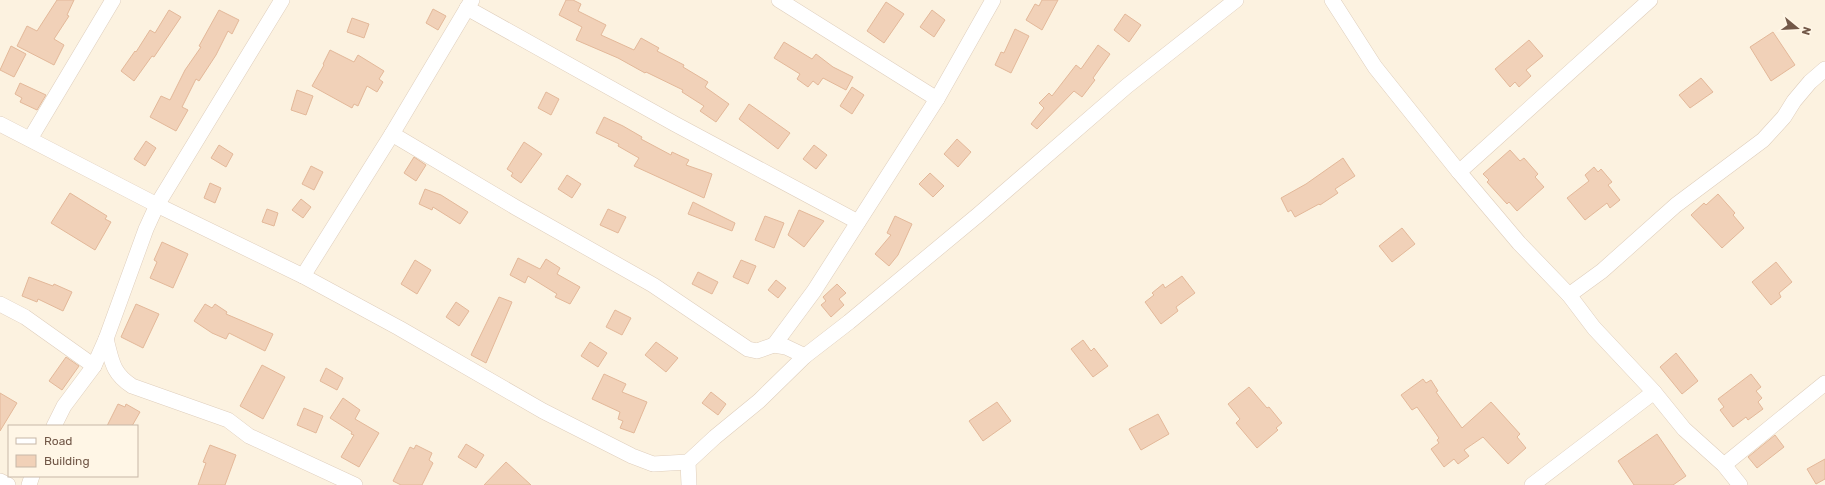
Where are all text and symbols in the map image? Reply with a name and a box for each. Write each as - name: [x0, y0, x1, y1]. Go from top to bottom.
- north arrow: [1777, 8, 1817, 48]
- text: N: [1799, 25, 1813, 37]
- legend: [8, 425, 138, 477]
- text: Road: [44, 434, 72, 448]
- text: Building: [44, 454, 90, 468]

